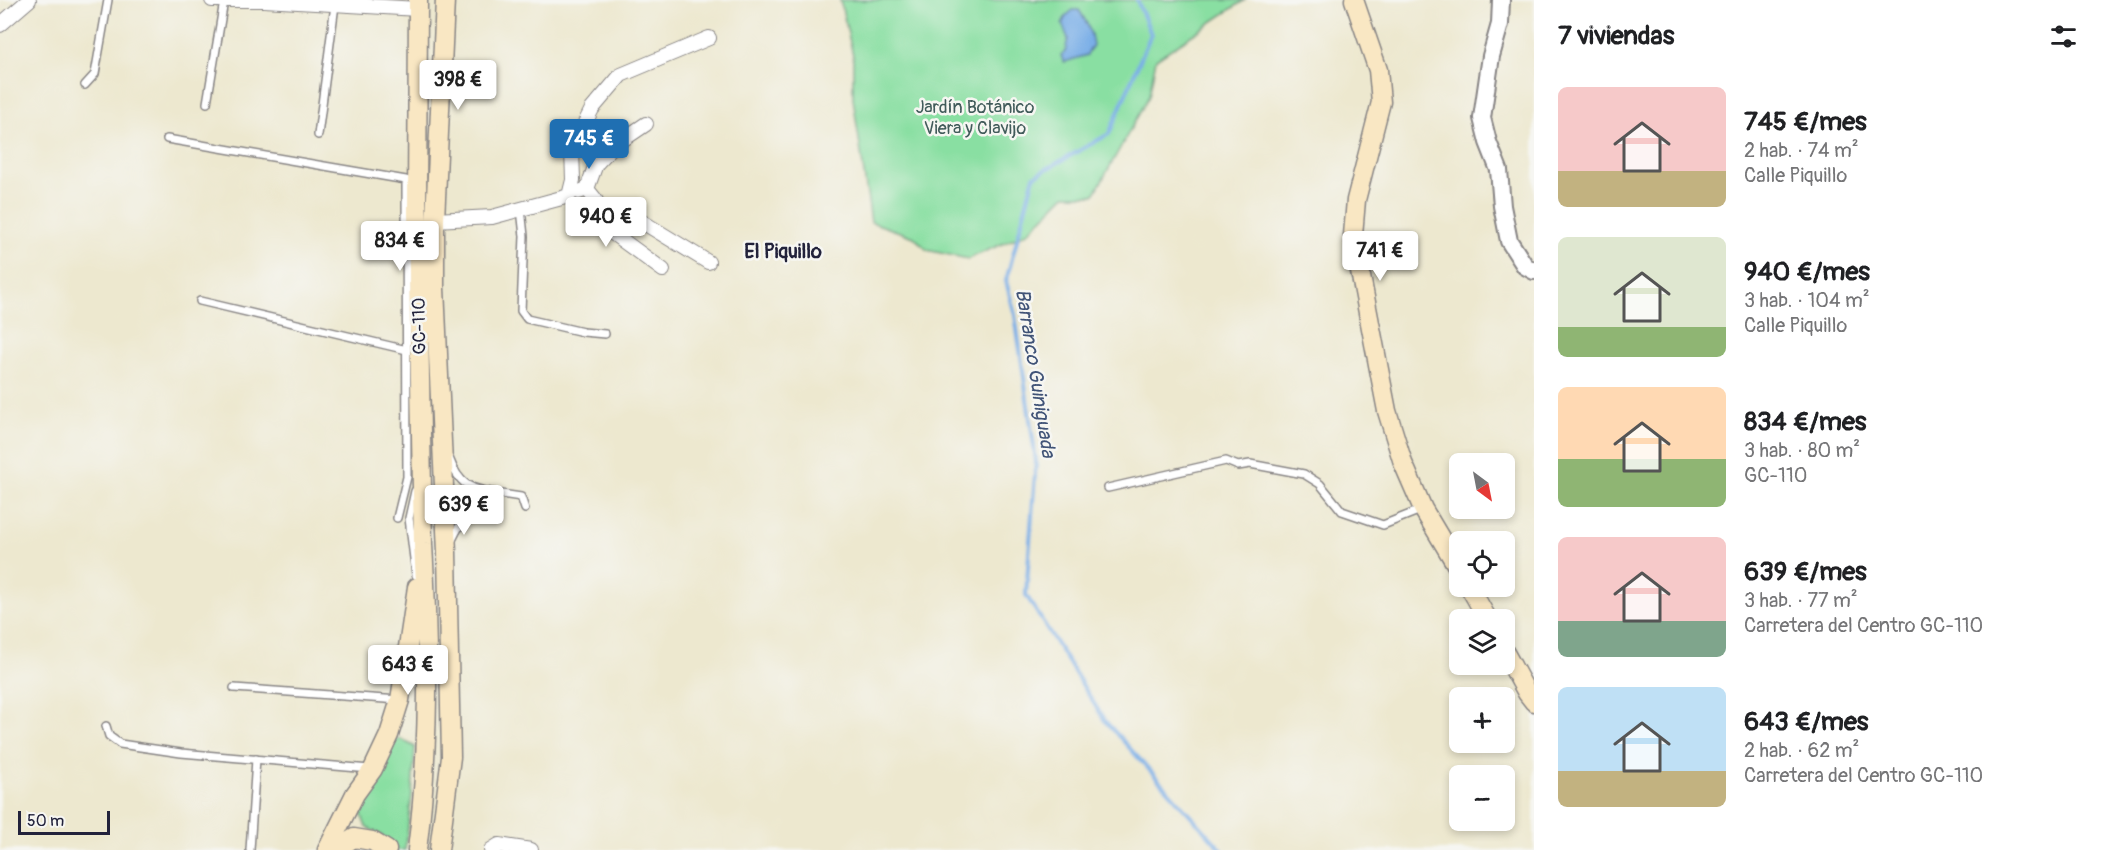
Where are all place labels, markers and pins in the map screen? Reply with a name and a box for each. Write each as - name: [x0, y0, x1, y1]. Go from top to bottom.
- pin: 398 €: [416, 60, 500, 111]
- pin: 745 €: [547, 119, 631, 170]
- pin: 940 €: [564, 197, 648, 248]
- pin: 834 €: [358, 221, 442, 272]
- pin: 741 €: [1338, 231, 1422, 282]
- pin: 639 €: [422, 485, 506, 536]
- pin: 643 €: [366, 645, 450, 696]

